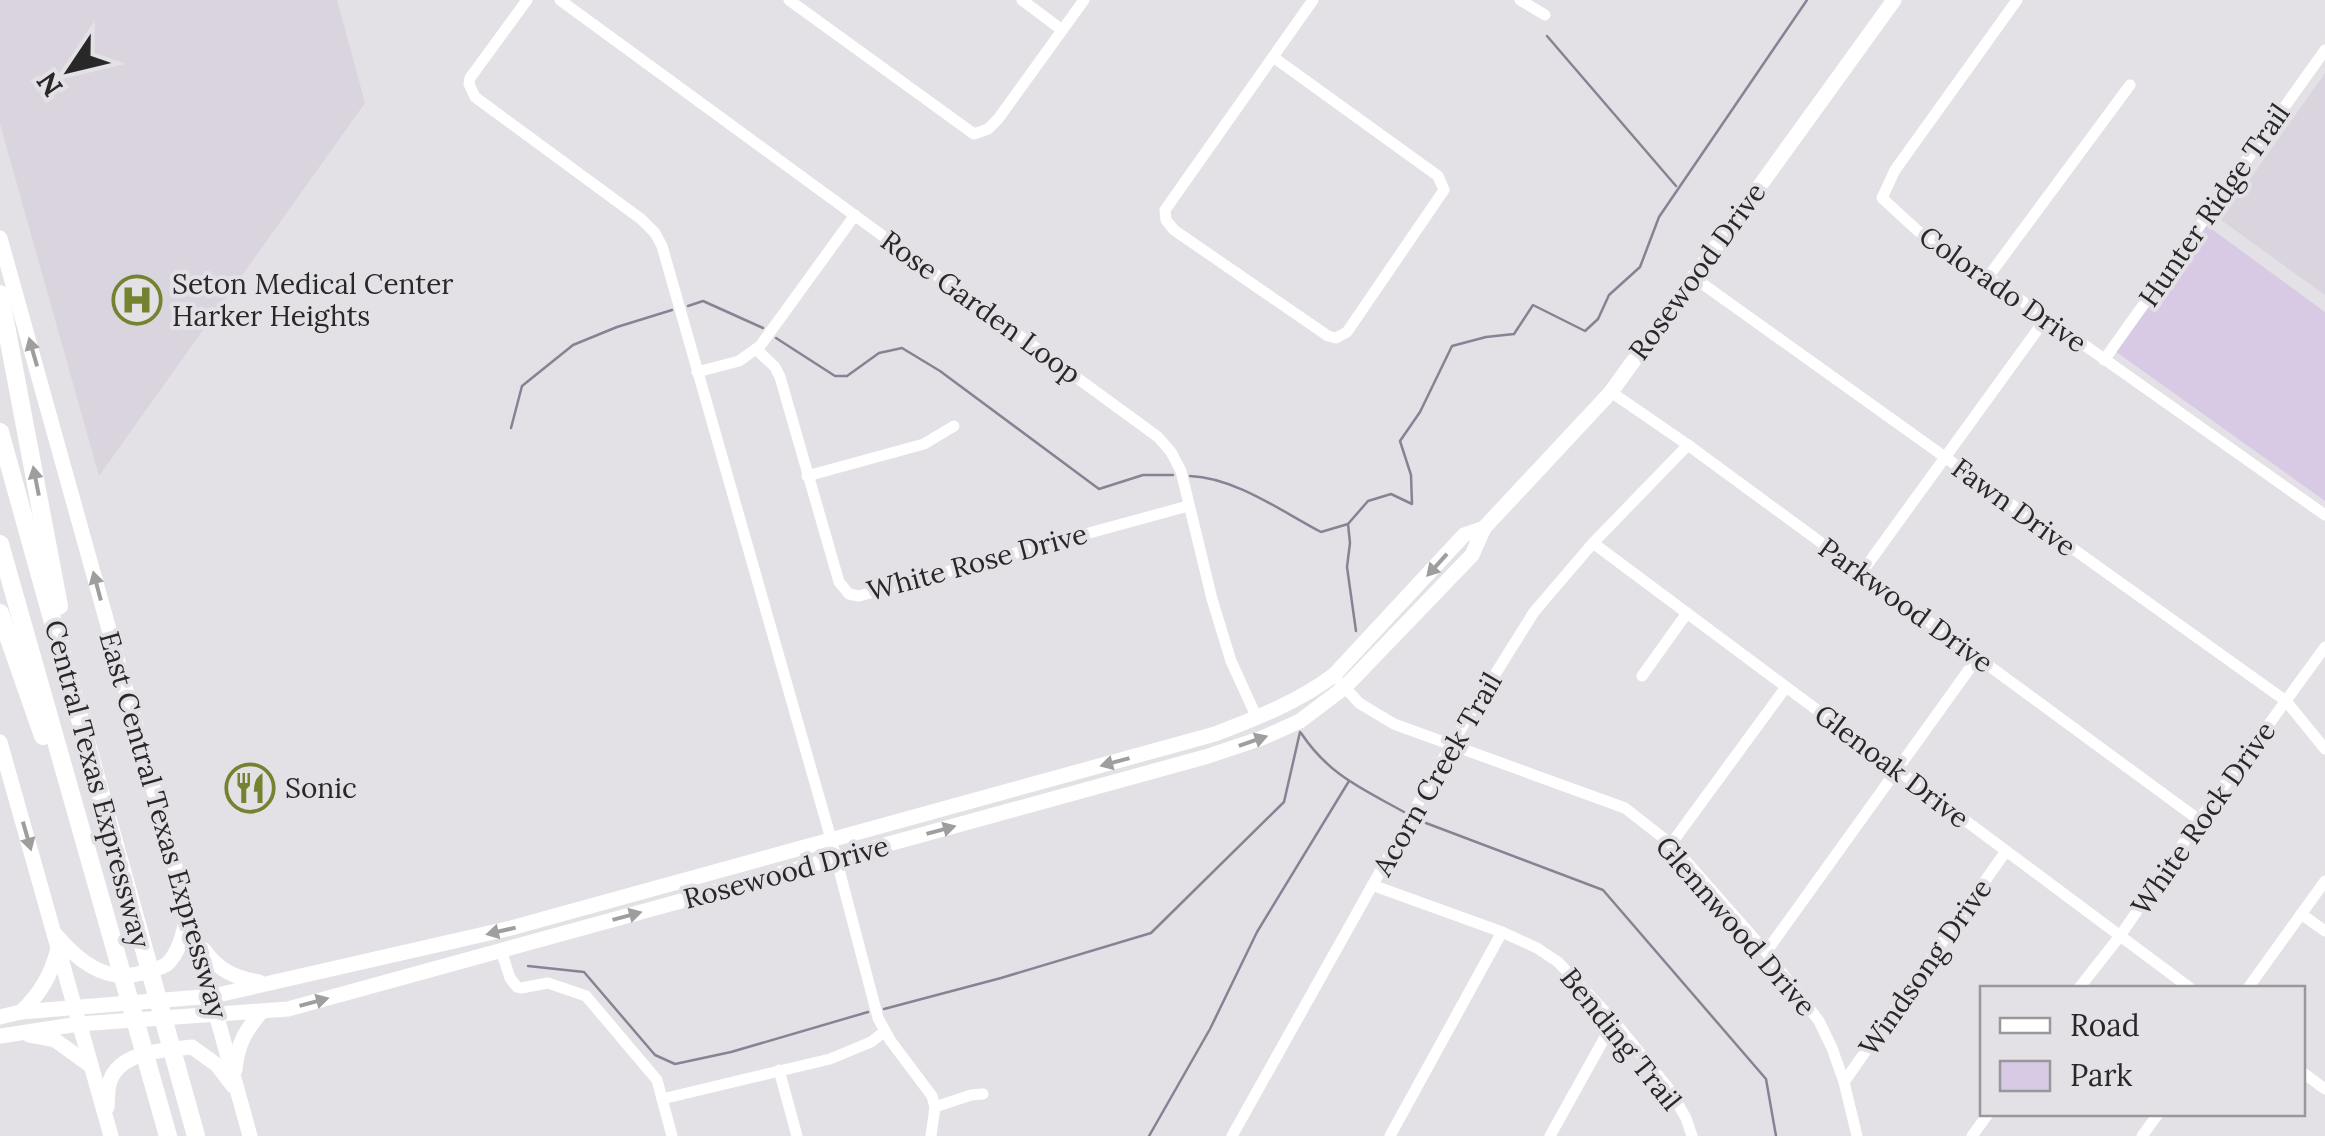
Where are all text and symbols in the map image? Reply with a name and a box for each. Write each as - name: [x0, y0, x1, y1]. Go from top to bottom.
- north arrow: [20, 20, 120, 120]
- text: N: [29, 65, 70, 104]
- street label: Hunter Ridge Trail: [2131, 96, 2297, 314]
- street label: Rosewood Drive: [1620, 175, 1774, 367]
- street label: Colorado Drive: [1912, 218, 2094, 360]
- street label: Rose Garden Loop: [874, 222, 1088, 392]
- place label: Seton Medical Center Harker Heights: [172, 266, 454, 334]
- hospital icon: Seton Medical Center Harker Heights: [111, 274, 163, 326]
- one-way arrow: [25, 337, 40, 367]
- street label: Fawn Drive: [1945, 450, 2083, 564]
- one-way arrow: [27, 465, 43, 496]
- street label: White Rose Drive: [863, 515, 1091, 609]
- street label: Parkwood Drive: [1812, 530, 2000, 680]
- one-way arrow: [1427, 552, 1449, 577]
- one-way arrow: [89, 570, 104, 601]
- street label: Central Texas Expressway: [37, 616, 159, 952]
- street label: East Central Texas Expressway: [91, 627, 237, 1023]
- street label: Acorn Creek Trail: [1364, 666, 1510, 883]
- street label: Glenoak Drive: [1808, 696, 1976, 836]
- street label: White Rock Drive: [2123, 714, 2283, 922]
- one-way arrow: [1239, 733, 1269, 748]
- one-way arrow: [1099, 754, 1130, 770]
- restaurant icon: Sonic: [224, 762, 276, 814]
- place label: Sonic: [285, 770, 357, 806]
- one-way arrow: [19, 821, 35, 852]
- one-way arrow: [925, 821, 956, 837]
- street label: Rosewood Drive: [680, 827, 892, 917]
- street label: Glennwood Drive: [1648, 829, 1824, 1023]
- street label: Windsong Drive: [1851, 871, 1999, 1063]
- one-way arrow: [612, 907, 643, 923]
- one-way arrow: [485, 924, 516, 939]
- street label: Bending Trail: [1552, 960, 1690, 1118]
- legend: [1980, 986, 2305, 1116]
- one-way arrow: [299, 994, 330, 1009]
- text: Road: [2070, 1006, 2140, 1044]
- text: Park: [2070, 1056, 2132, 1094]

